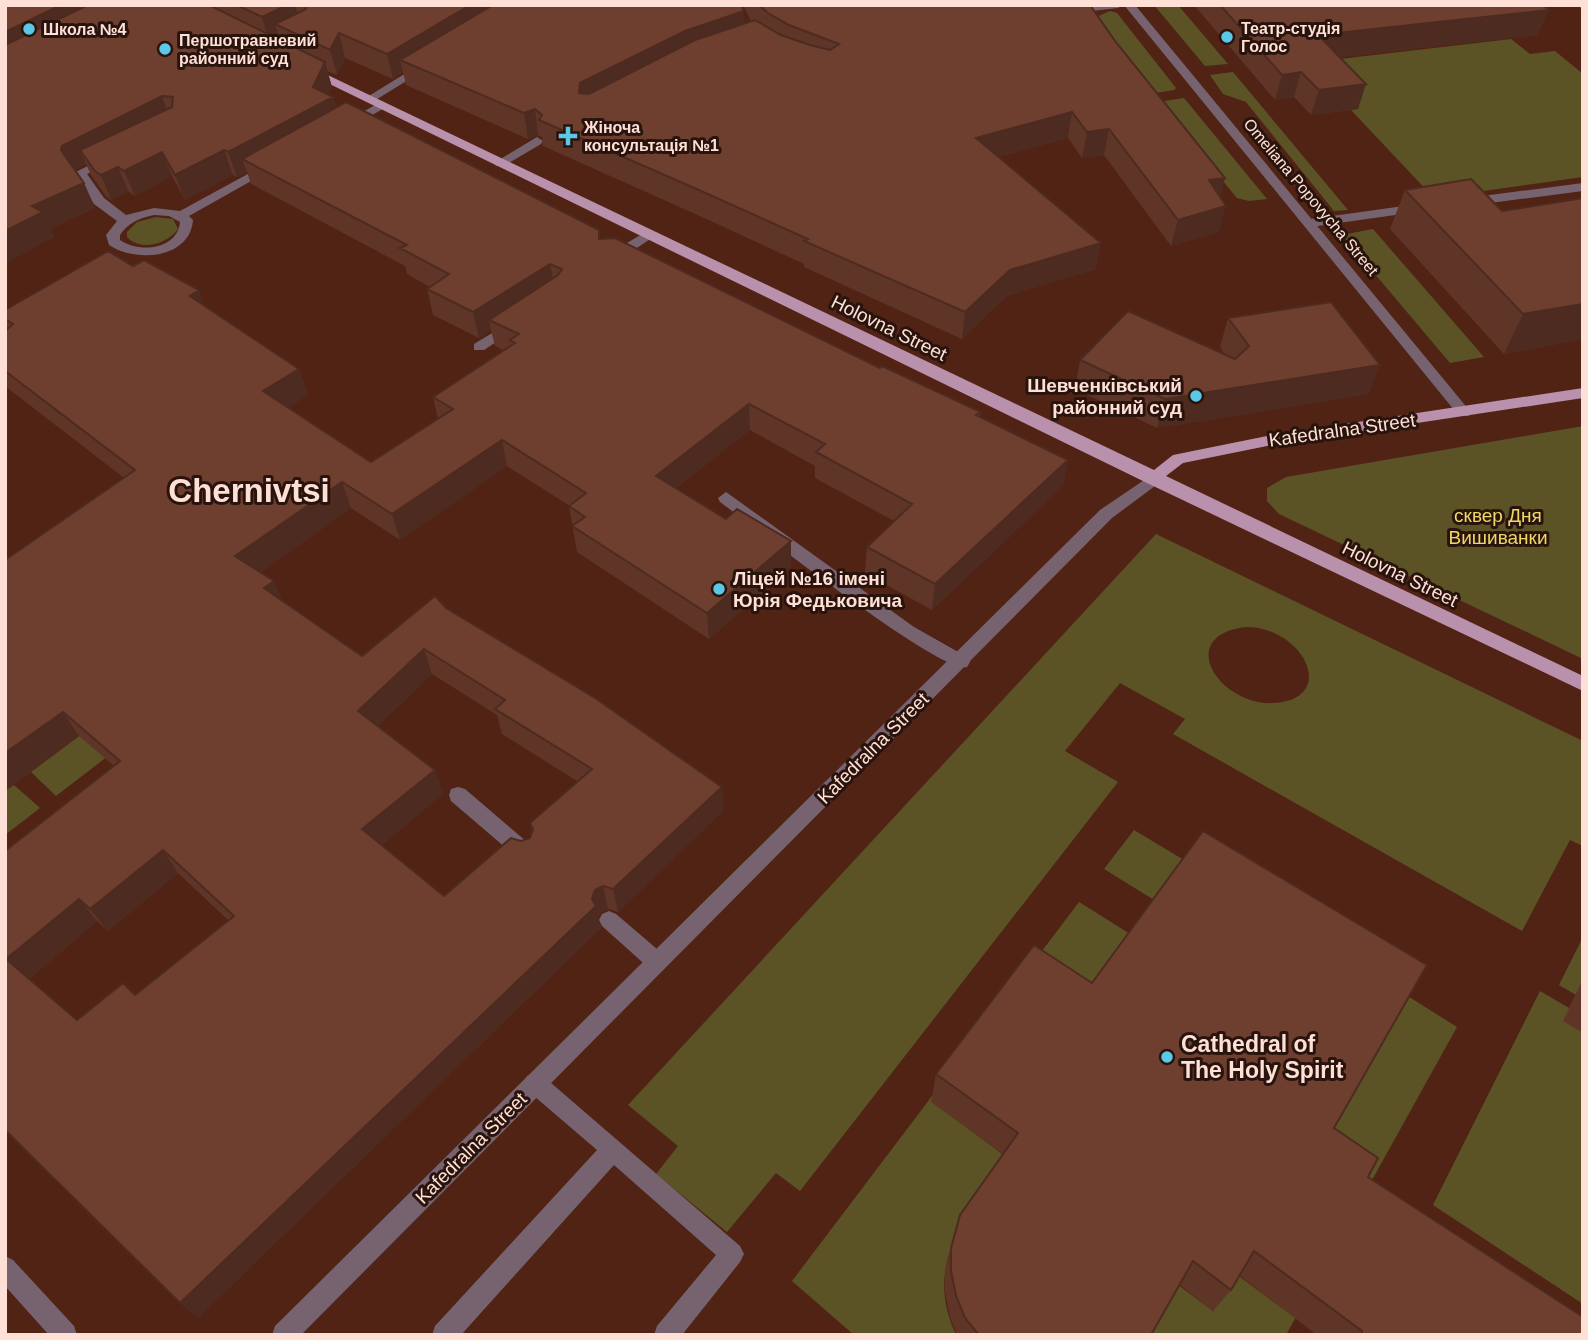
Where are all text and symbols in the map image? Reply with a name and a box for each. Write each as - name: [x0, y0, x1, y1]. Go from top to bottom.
- place label: Театр-студія Голос: [1241, 20, 1340, 55]
- marker: Школа №4: [21, 21, 37, 37]
- place label: Школа №4: [43, 21, 127, 38]
- marker: Театр-студія Голос: [1219, 29, 1235, 45]
- place label: Першотравневий районний суд: [179, 32, 316, 67]
- marker: Першотравневий районний суд: [157, 41, 173, 57]
- street label: Omeliana Popovycha Street: [1240, 115, 1382, 279]
- place label: Жіноча консультація №1: [583, 119, 719, 154]
- marker: Жіноча консультація №1: [558, 126, 578, 146]
- street label: Holovna Street: [828, 291, 951, 365]
- place label: Шевченківський районний суд: [1027, 375, 1182, 418]
- marker: Шевченківський районний суд: [1188, 388, 1204, 404]
- street label: Kafedralna Street: [1267, 409, 1417, 451]
- district label: Chernivtsi: [168, 472, 330, 509]
- park label: сквер Дня Вишиванки: [1448, 505, 1548, 548]
- street label: Holovna Street: [1339, 537, 1462, 611]
- place label: Ліцей №16 імені Юрія Федьковича: [733, 568, 903, 611]
- marker: Ліцей №16 імені Юрія Федьковича: [711, 581, 727, 597]
- street label: Kafedralna Street: [813, 688, 933, 808]
- place label: Cathedral of The Holy Spirit: [1181, 1031, 1344, 1083]
- marker: Cathedral of The Holy Spirit: [1159, 1049, 1175, 1065]
- street label: Kafedralna Street: [411, 1088, 531, 1208]

